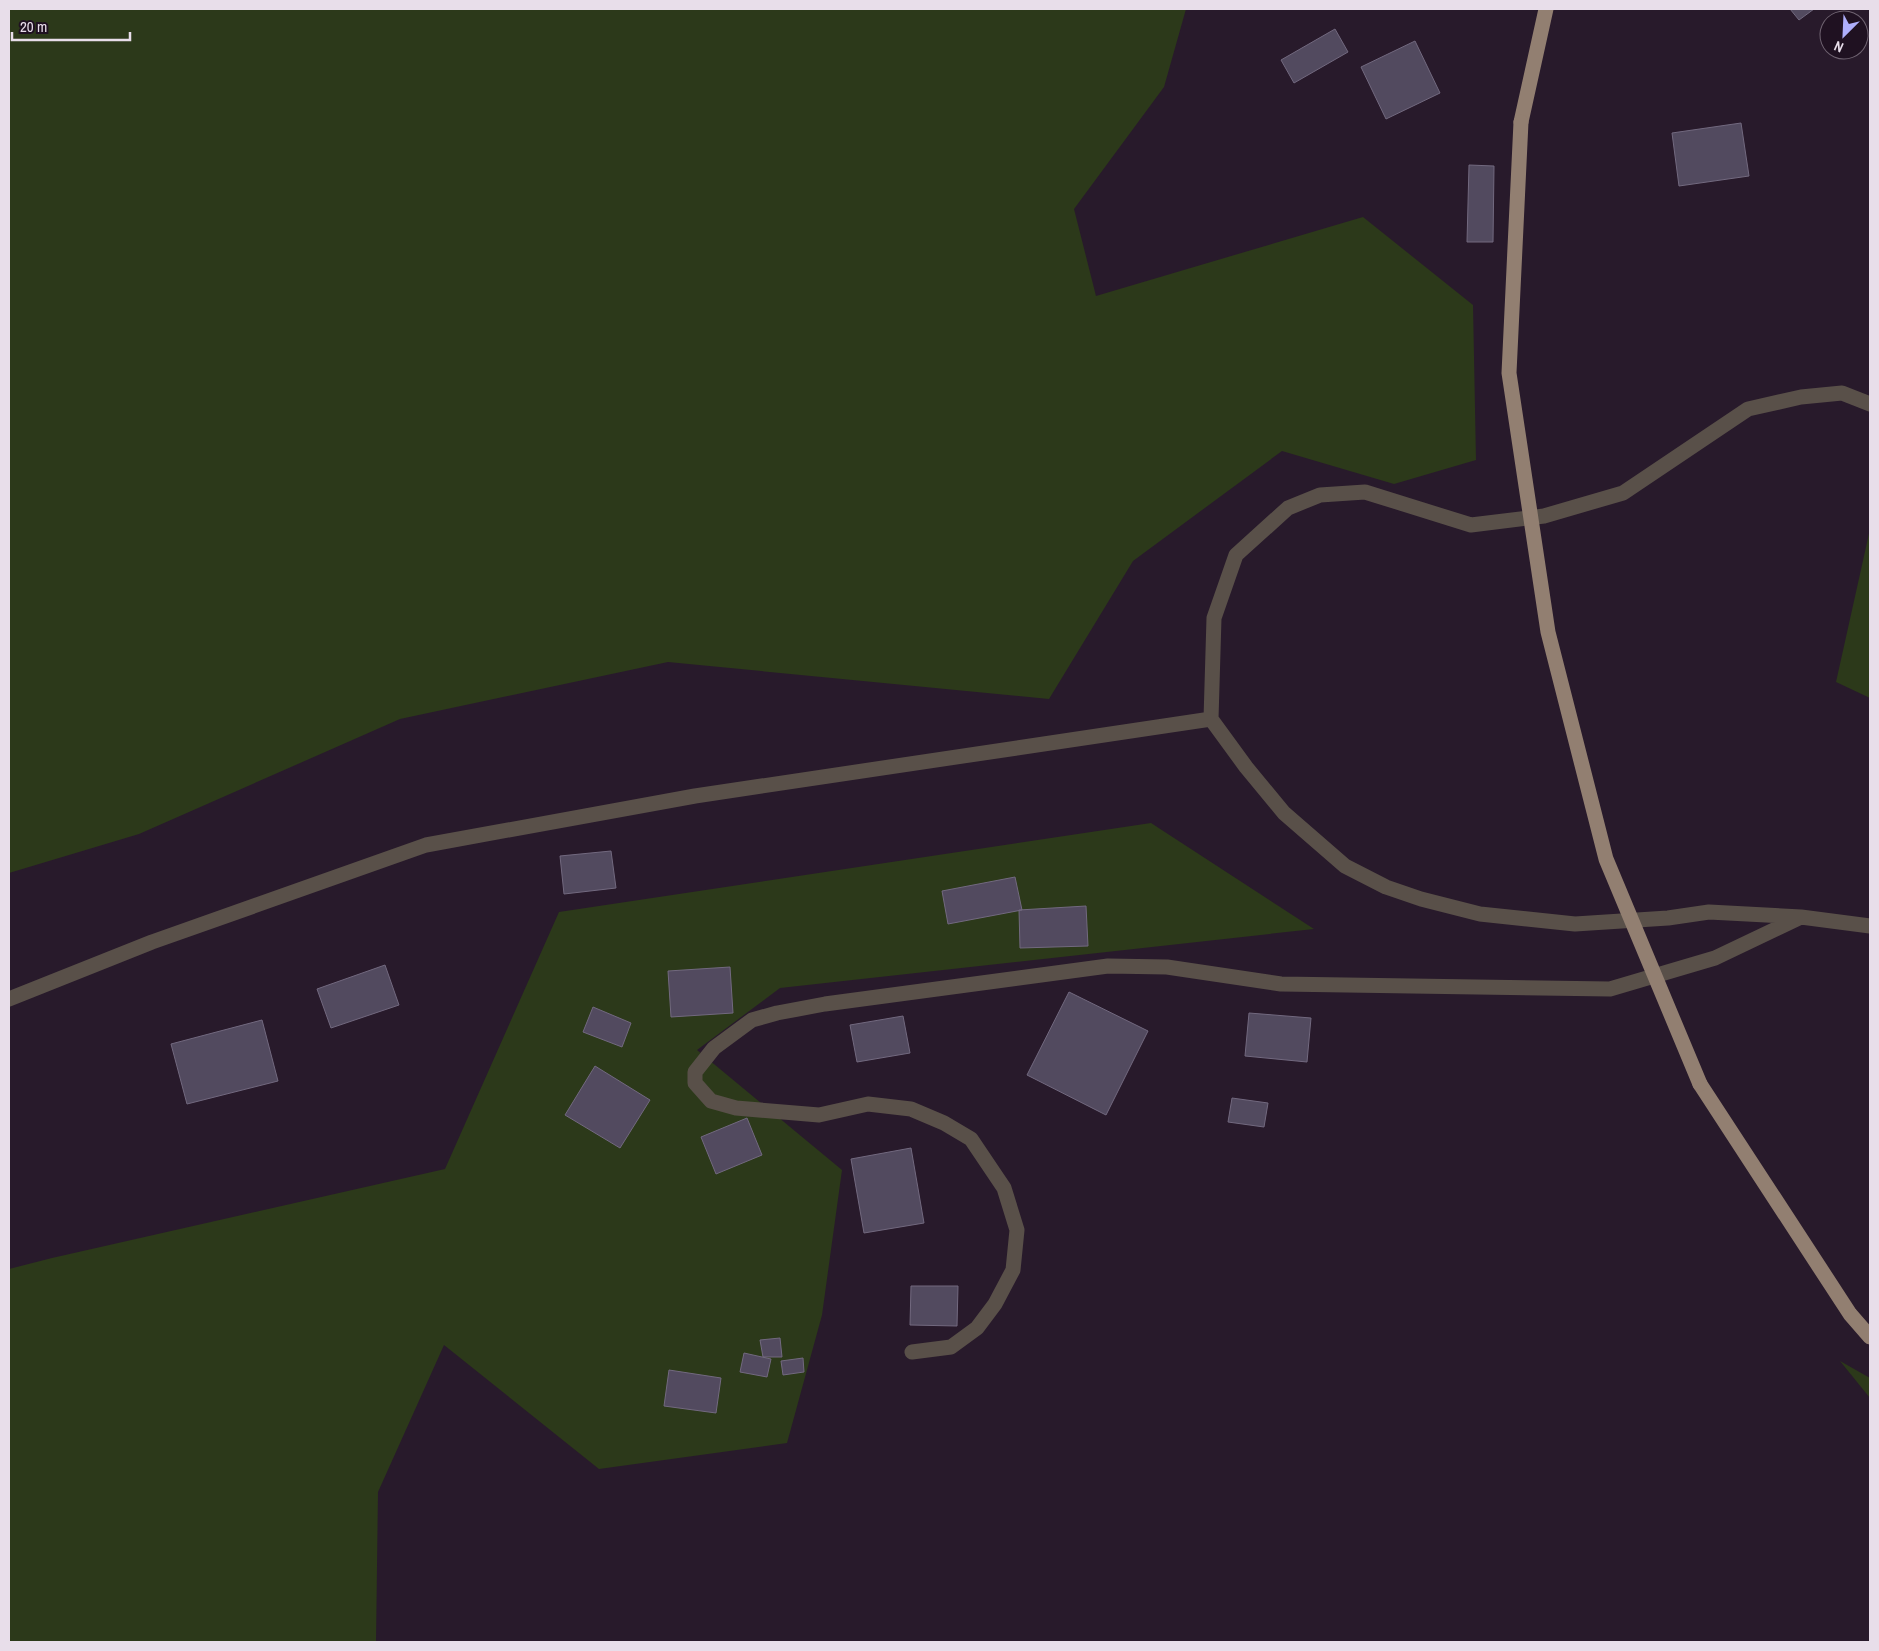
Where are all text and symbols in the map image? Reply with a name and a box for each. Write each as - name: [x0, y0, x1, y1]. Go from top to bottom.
- scale bar: [12, 10, 130, 42]
- north arrow: [1819, 10, 1869, 60]
- text: 20 m: [20, 16, 47, 37]
- text: N: [1831, 37, 1846, 57]

